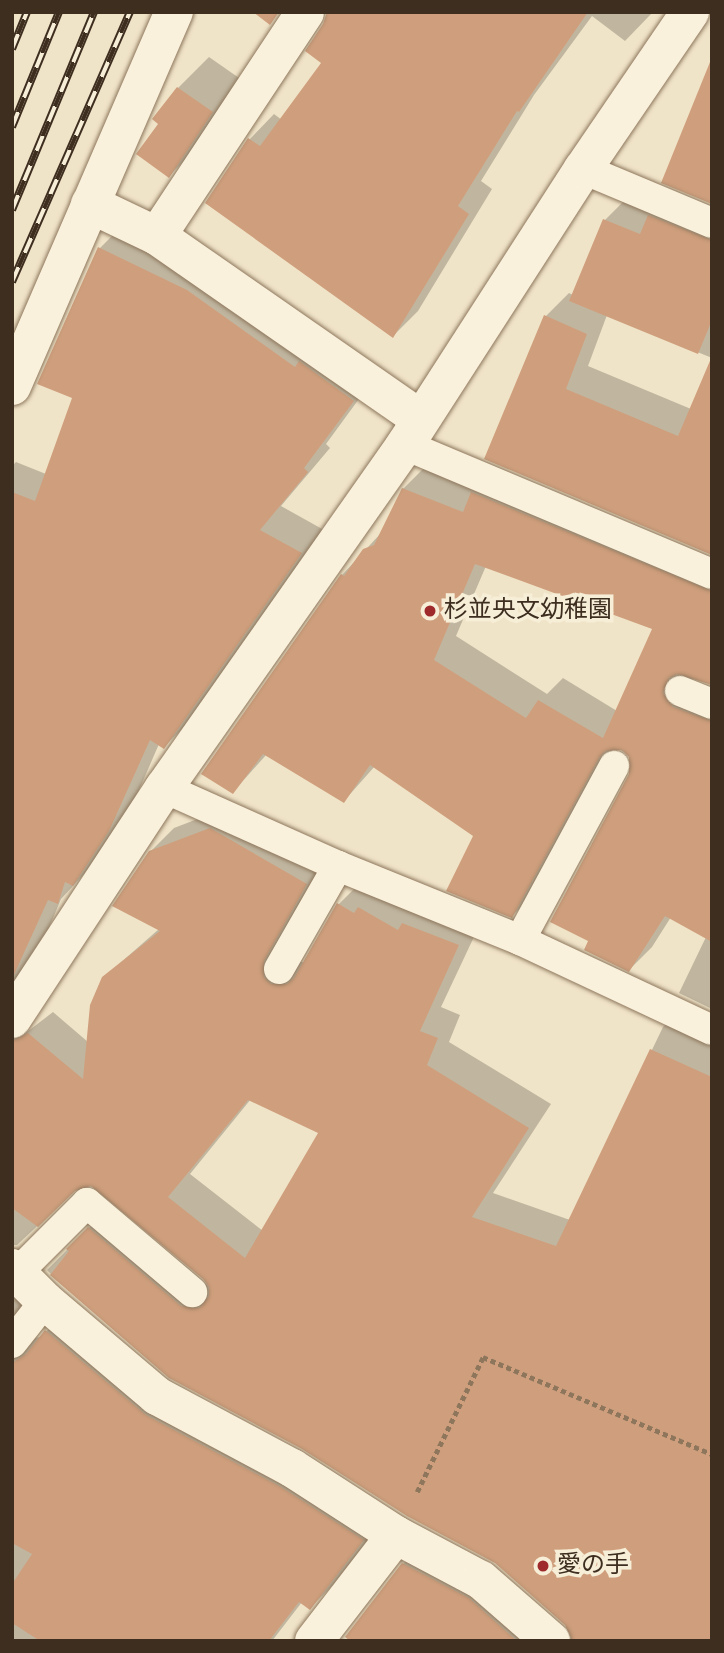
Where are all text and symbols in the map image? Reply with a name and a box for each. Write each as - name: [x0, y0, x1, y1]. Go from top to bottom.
- place label: 杉並央文幼稚園: [444, 597, 612, 625]
- marker: 杉並央文幼稚園: [422, 603, 438, 619]
- place label: 愛の手: [557, 1552, 629, 1580]
- marker: 愛の手: [535, 1558, 551, 1574]

